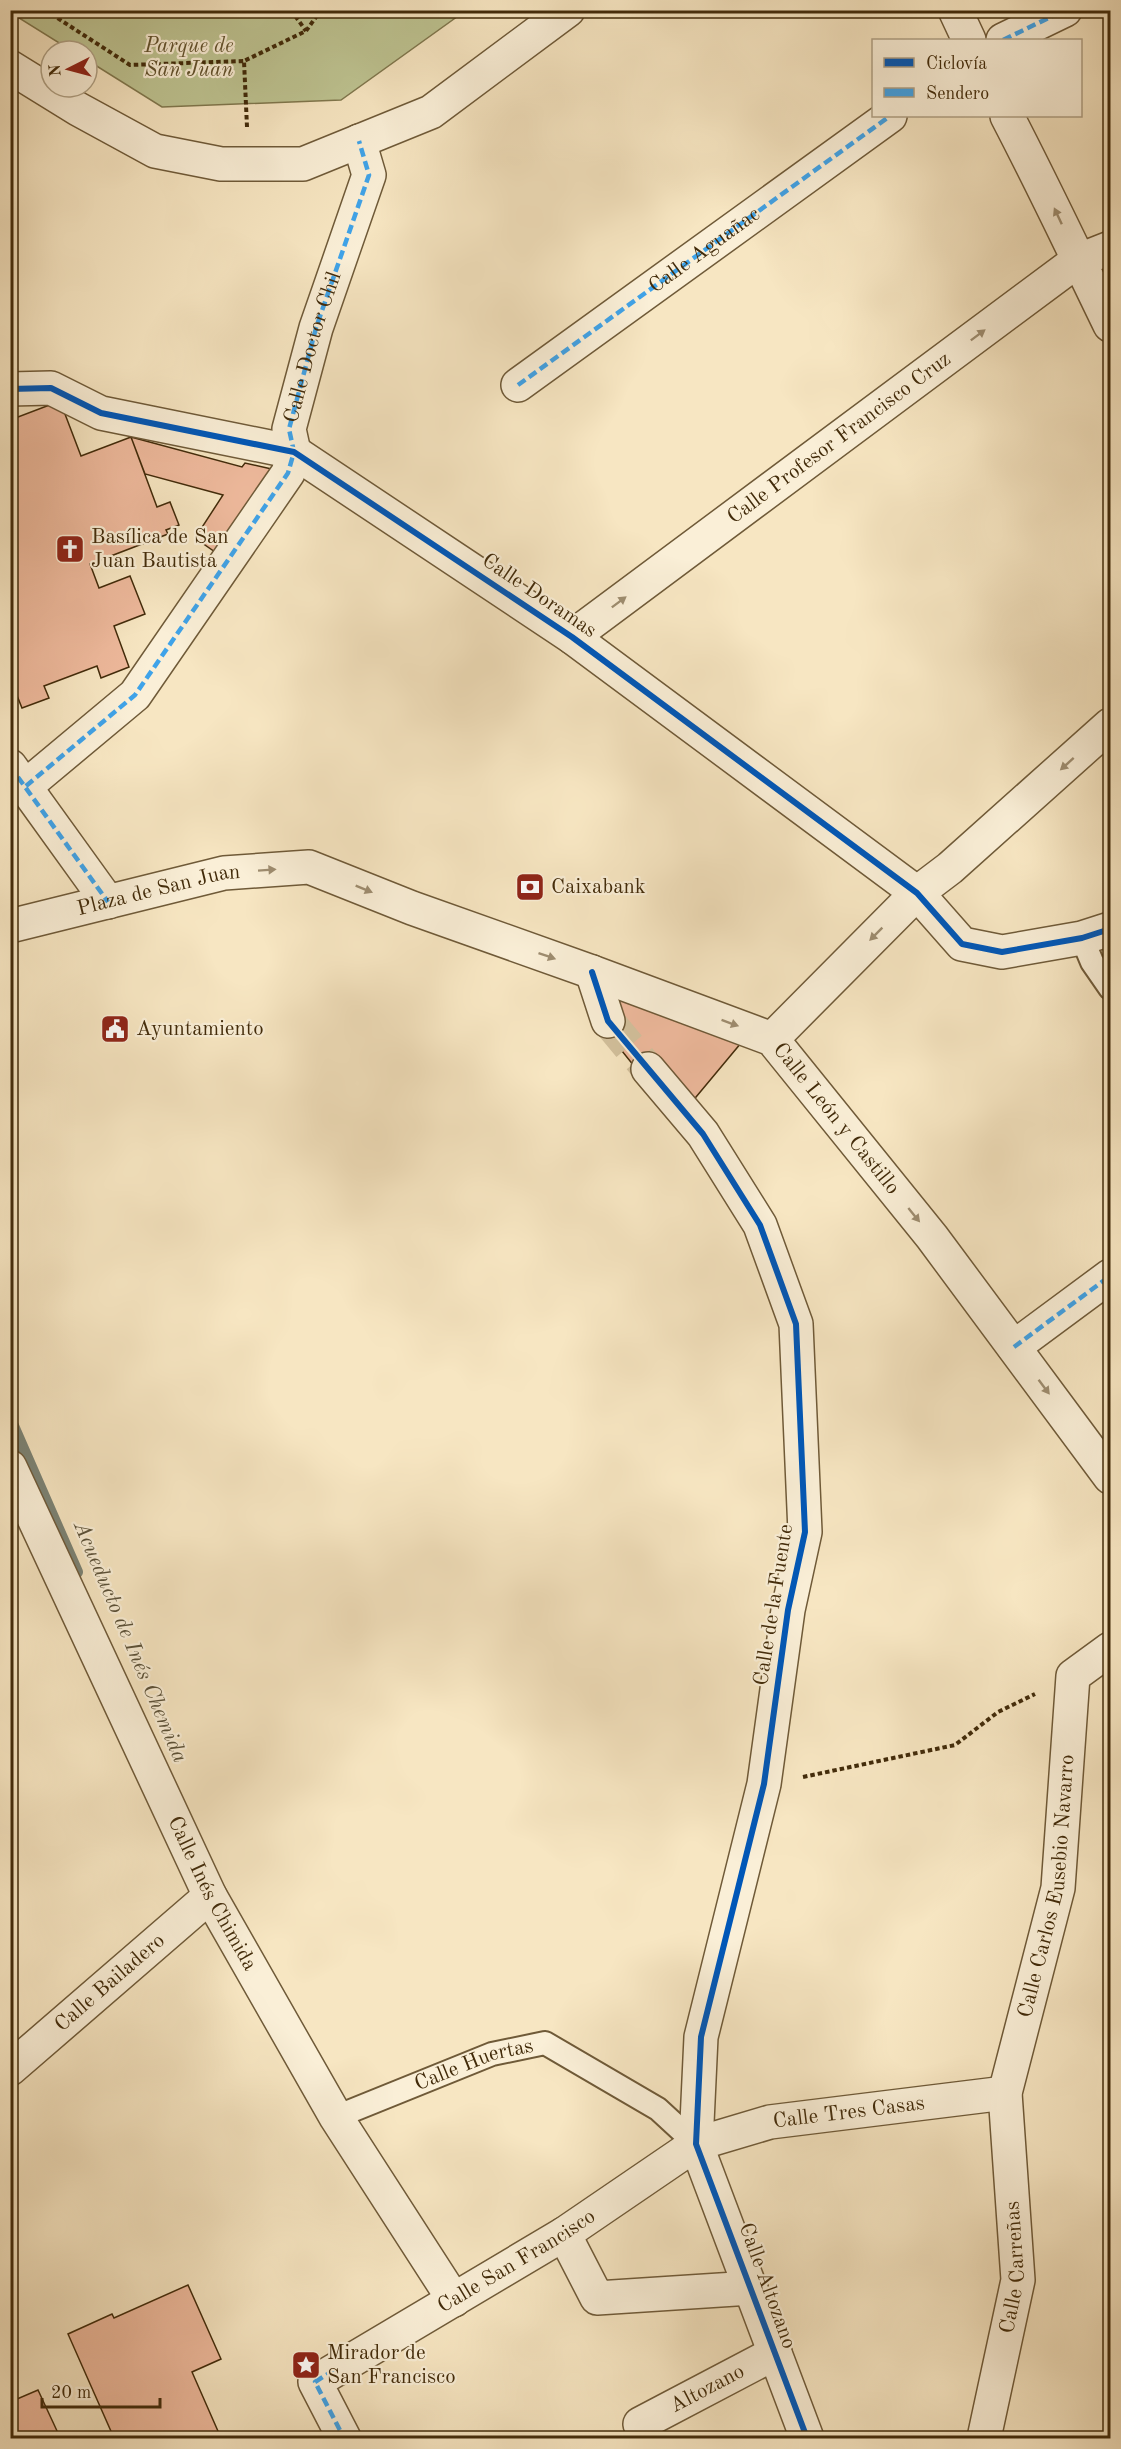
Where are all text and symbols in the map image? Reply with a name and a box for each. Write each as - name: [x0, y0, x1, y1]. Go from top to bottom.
- park label: Parque de San Juan: [143, 36, 234, 81]
- north arrow: [39, 39, 99, 99]
- legend: [872, 39, 1082, 117]
- text: Ciclovía: [926, 55, 987, 73]
- text: N: [47, 63, 65, 77]
- text: Sendero: [926, 85, 989, 103]
- street label: Calle Aguañac: [645, 203, 764, 297]
- one-way arrow: [1054, 207, 1063, 224]
- street label: Calle Doctor Chil: [281, 269, 345, 425]
- one-way arrow: [970, 330, 985, 342]
- street label: Calle Profesor Francisco Cruz: [724, 348, 955, 528]
- place label: Basílica de San Juan Bautista: [91, 527, 229, 572]
- church icon: Basílica de San Juan Bautista: [54, 533, 86, 565]
- street label: Calle Doramas: [478, 550, 600, 642]
- one-way arrow: [611, 596, 626, 608]
- one-way arrow: [1060, 757, 1075, 770]
- street label: Plaza de San Juan: [75, 861, 241, 920]
- one-way arrow: [257, 866, 276, 875]
- bank icon: Caixabank: [514, 871, 546, 903]
- place label: Caixabank: [551, 877, 646, 898]
- one-way arrow: [355, 884, 373, 894]
- one-way arrow: [869, 927, 883, 942]
- one-way arrow: [538, 951, 556, 961]
- public building icon: Ayuntamiento: [99, 1013, 131, 1045]
- place label: Ayuntamiento: [136, 1019, 264, 1040]
- one-way arrow: [721, 1019, 739, 1028]
- street label: Calle León y Castillo: [769, 1039, 904, 1198]
- one-way arrow: [908, 1207, 921, 1223]
- one-way arrow: [1038, 1379, 1050, 1395]
- water label: Acueducto de Inés Chemida: [69, 1517, 191, 1766]
- street label: Calle de la Fuente: [751, 1523, 797, 1687]
- street label: Calle Carlos Eusebio Navarro: [1014, 1754, 1078, 2020]
- street label: Calle Inés Chimida: [164, 1813, 261, 1974]
- street label: Calle Bailadero: [51, 1930, 169, 2036]
- street label: Calle Huertas: [412, 2035, 535, 2095]
- street label: Calle Tres Casas: [772, 2093, 926, 2132]
- street label: Calle Carreñas: [996, 2200, 1029, 2335]
- street label: Calle San Francisco: [434, 2205, 599, 2317]
- street label: Calle Altozano: [735, 2220, 799, 2352]
- place label: Mirador de San Francisco: [327, 2343, 456, 2388]
- place icon: Mirador de San Francisco: [290, 2349, 322, 2381]
- street label: Altozano: [667, 2361, 748, 2417]
- scale bar: [42, 2371, 160, 2409]
- text: 20 m: [51, 2384, 91, 2402]

